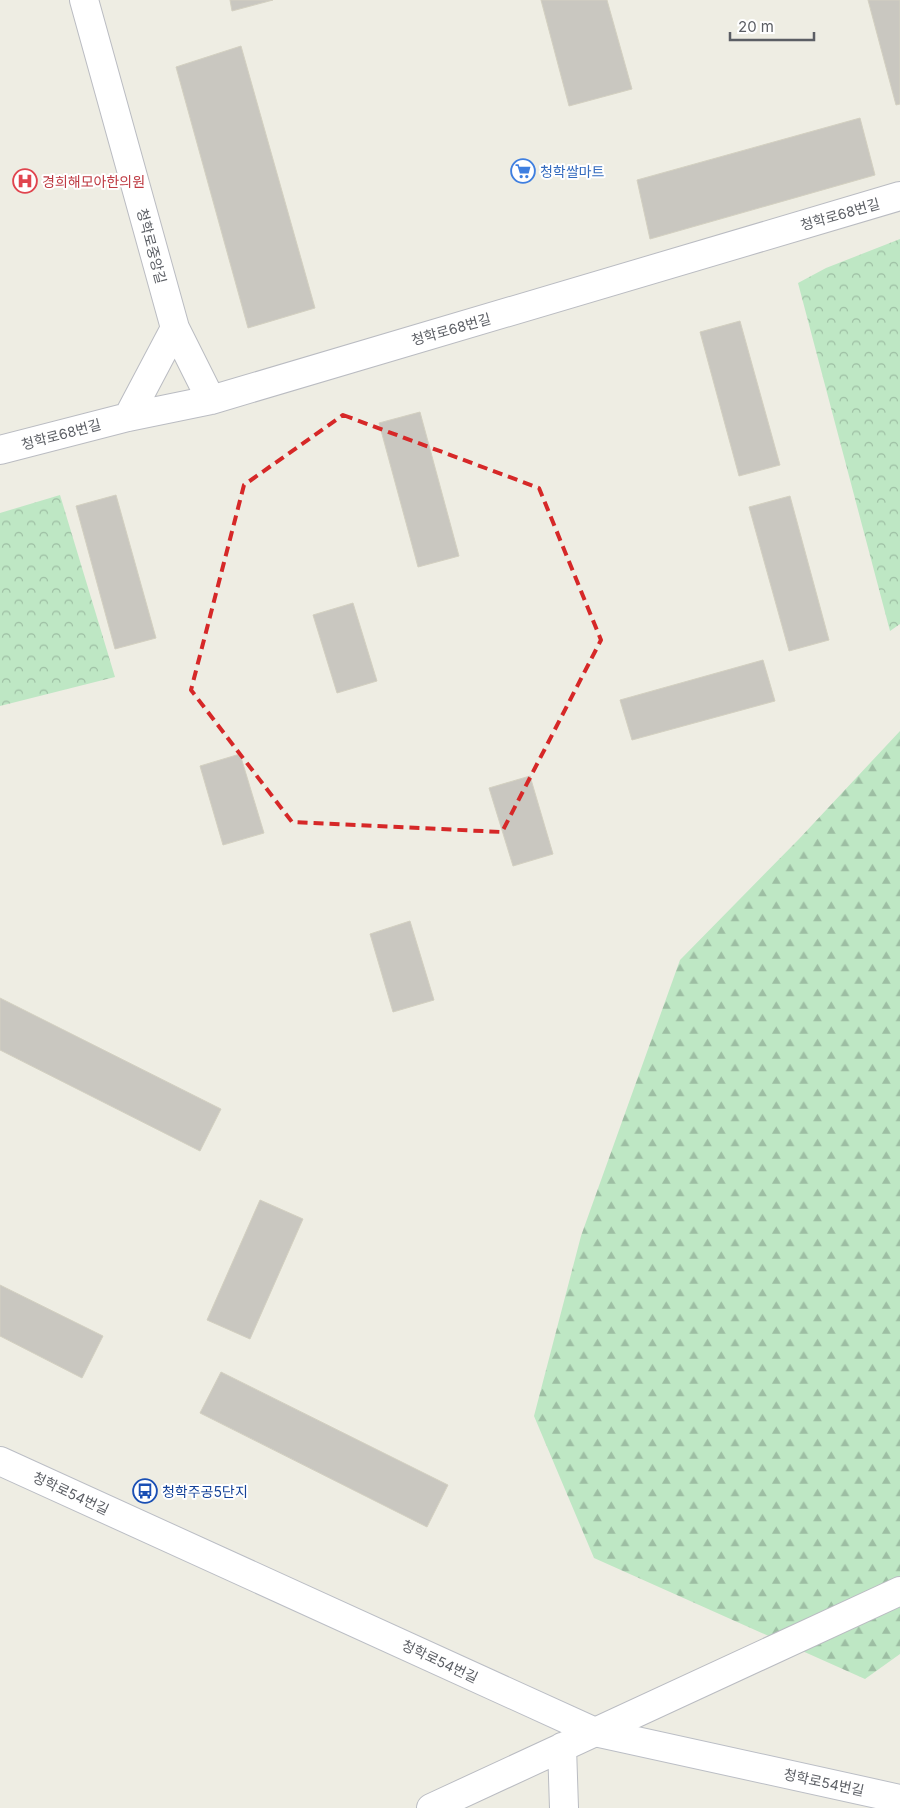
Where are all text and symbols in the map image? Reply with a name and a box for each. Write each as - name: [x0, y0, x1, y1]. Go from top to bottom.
- scale bar: [730, 10, 814, 42]
- text: 20 m: [738, 17, 774, 36]
- supermarket icon: 청학쌀마트: [510, 158, 536, 184]
- place label: 청학쌀마트: [540, 163, 605, 180]
- hospital icon: 경희해모아한의원: [12, 168, 38, 194]
- place label: 경희해모아한의원: [42, 173, 145, 190]
- street label: 청학로68번길: [798, 195, 882, 233]
- street label: 청학로중앙길: [134, 206, 170, 286]
- street label: 청학로68번길: [409, 310, 493, 348]
- street label: 청학로68번길: [19, 415, 103, 453]
- street label: 청학로54번길: [30, 1468, 112, 1518]
- bus stop icon: 청학주공5단지: [132, 1478, 158, 1504]
- place label: 청학주공5단지: [162, 1483, 248, 1500]
- street label: 청학로54번길: [399, 1636, 481, 1686]
- street label: 청학로54번길: [782, 1765, 866, 1799]

